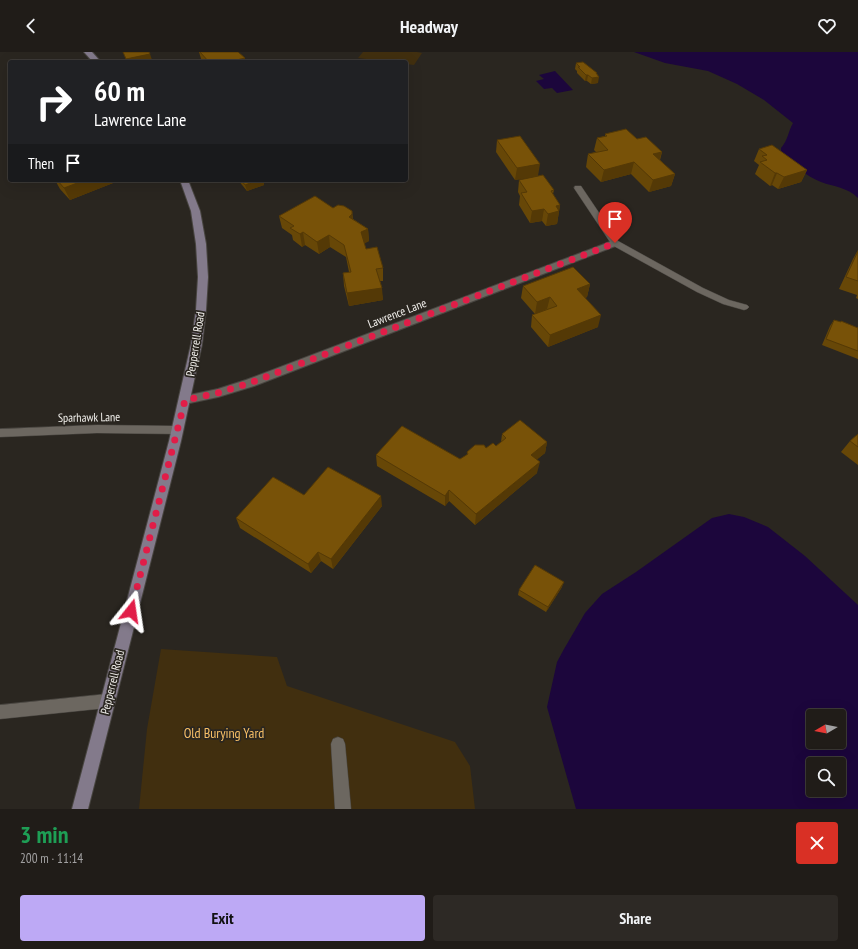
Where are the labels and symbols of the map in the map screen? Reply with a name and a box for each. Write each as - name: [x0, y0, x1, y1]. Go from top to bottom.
- pin: [598, 202, 632, 243]
- street label: Lawrence Lane: [366, 295, 428, 331]
- street label: Pepperrell Road: [182, 310, 208, 378]
- street label: Sparhawk Lane: [58, 409, 120, 425]
- position arrow: [110, 590, 152, 632]
- street label: Pepperrell Road: [97, 648, 127, 716]
- north arrow: [806, 709, 846, 749]
- park label: Old Burying Yard: [184, 724, 264, 742]

